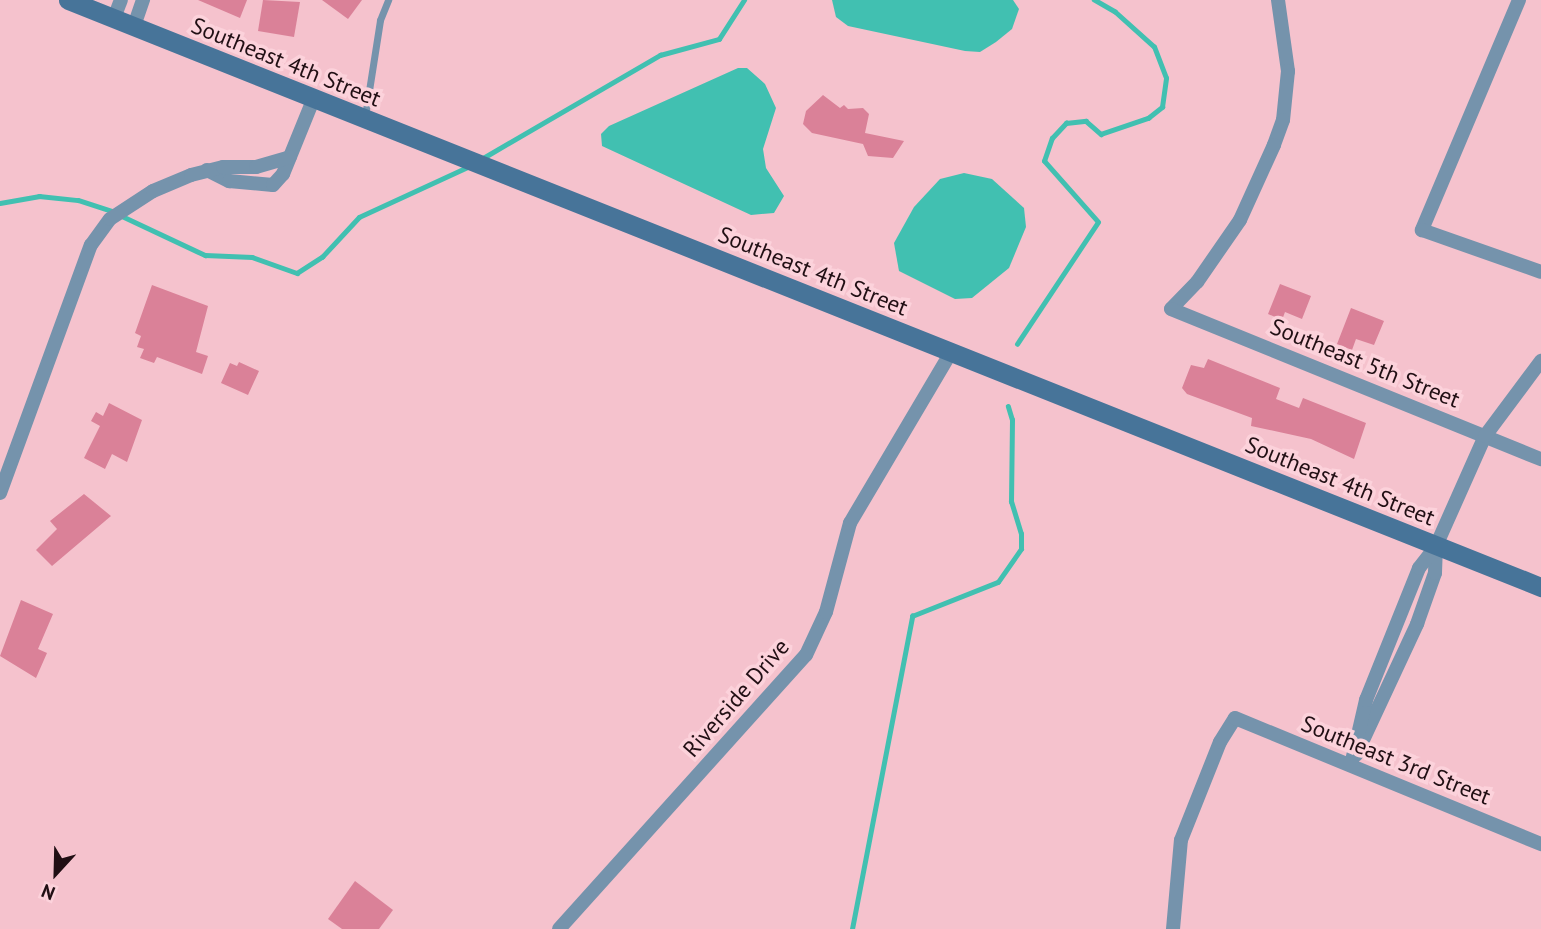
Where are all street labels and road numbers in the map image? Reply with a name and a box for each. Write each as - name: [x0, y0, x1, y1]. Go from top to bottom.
- street label: Southeast 4th Street: [187, 11, 385, 113]
- street label: Southeast 4th Street: [714, 220, 912, 322]
- street label: Southeast 5th Street: [1266, 312, 1464, 414]
- street label: Southeast 4th Street: [1241, 430, 1439, 532]
- street label: Riverside Drive: [677, 633, 795, 763]
- street label: Southeast 3rd Street: [1297, 709, 1495, 811]

